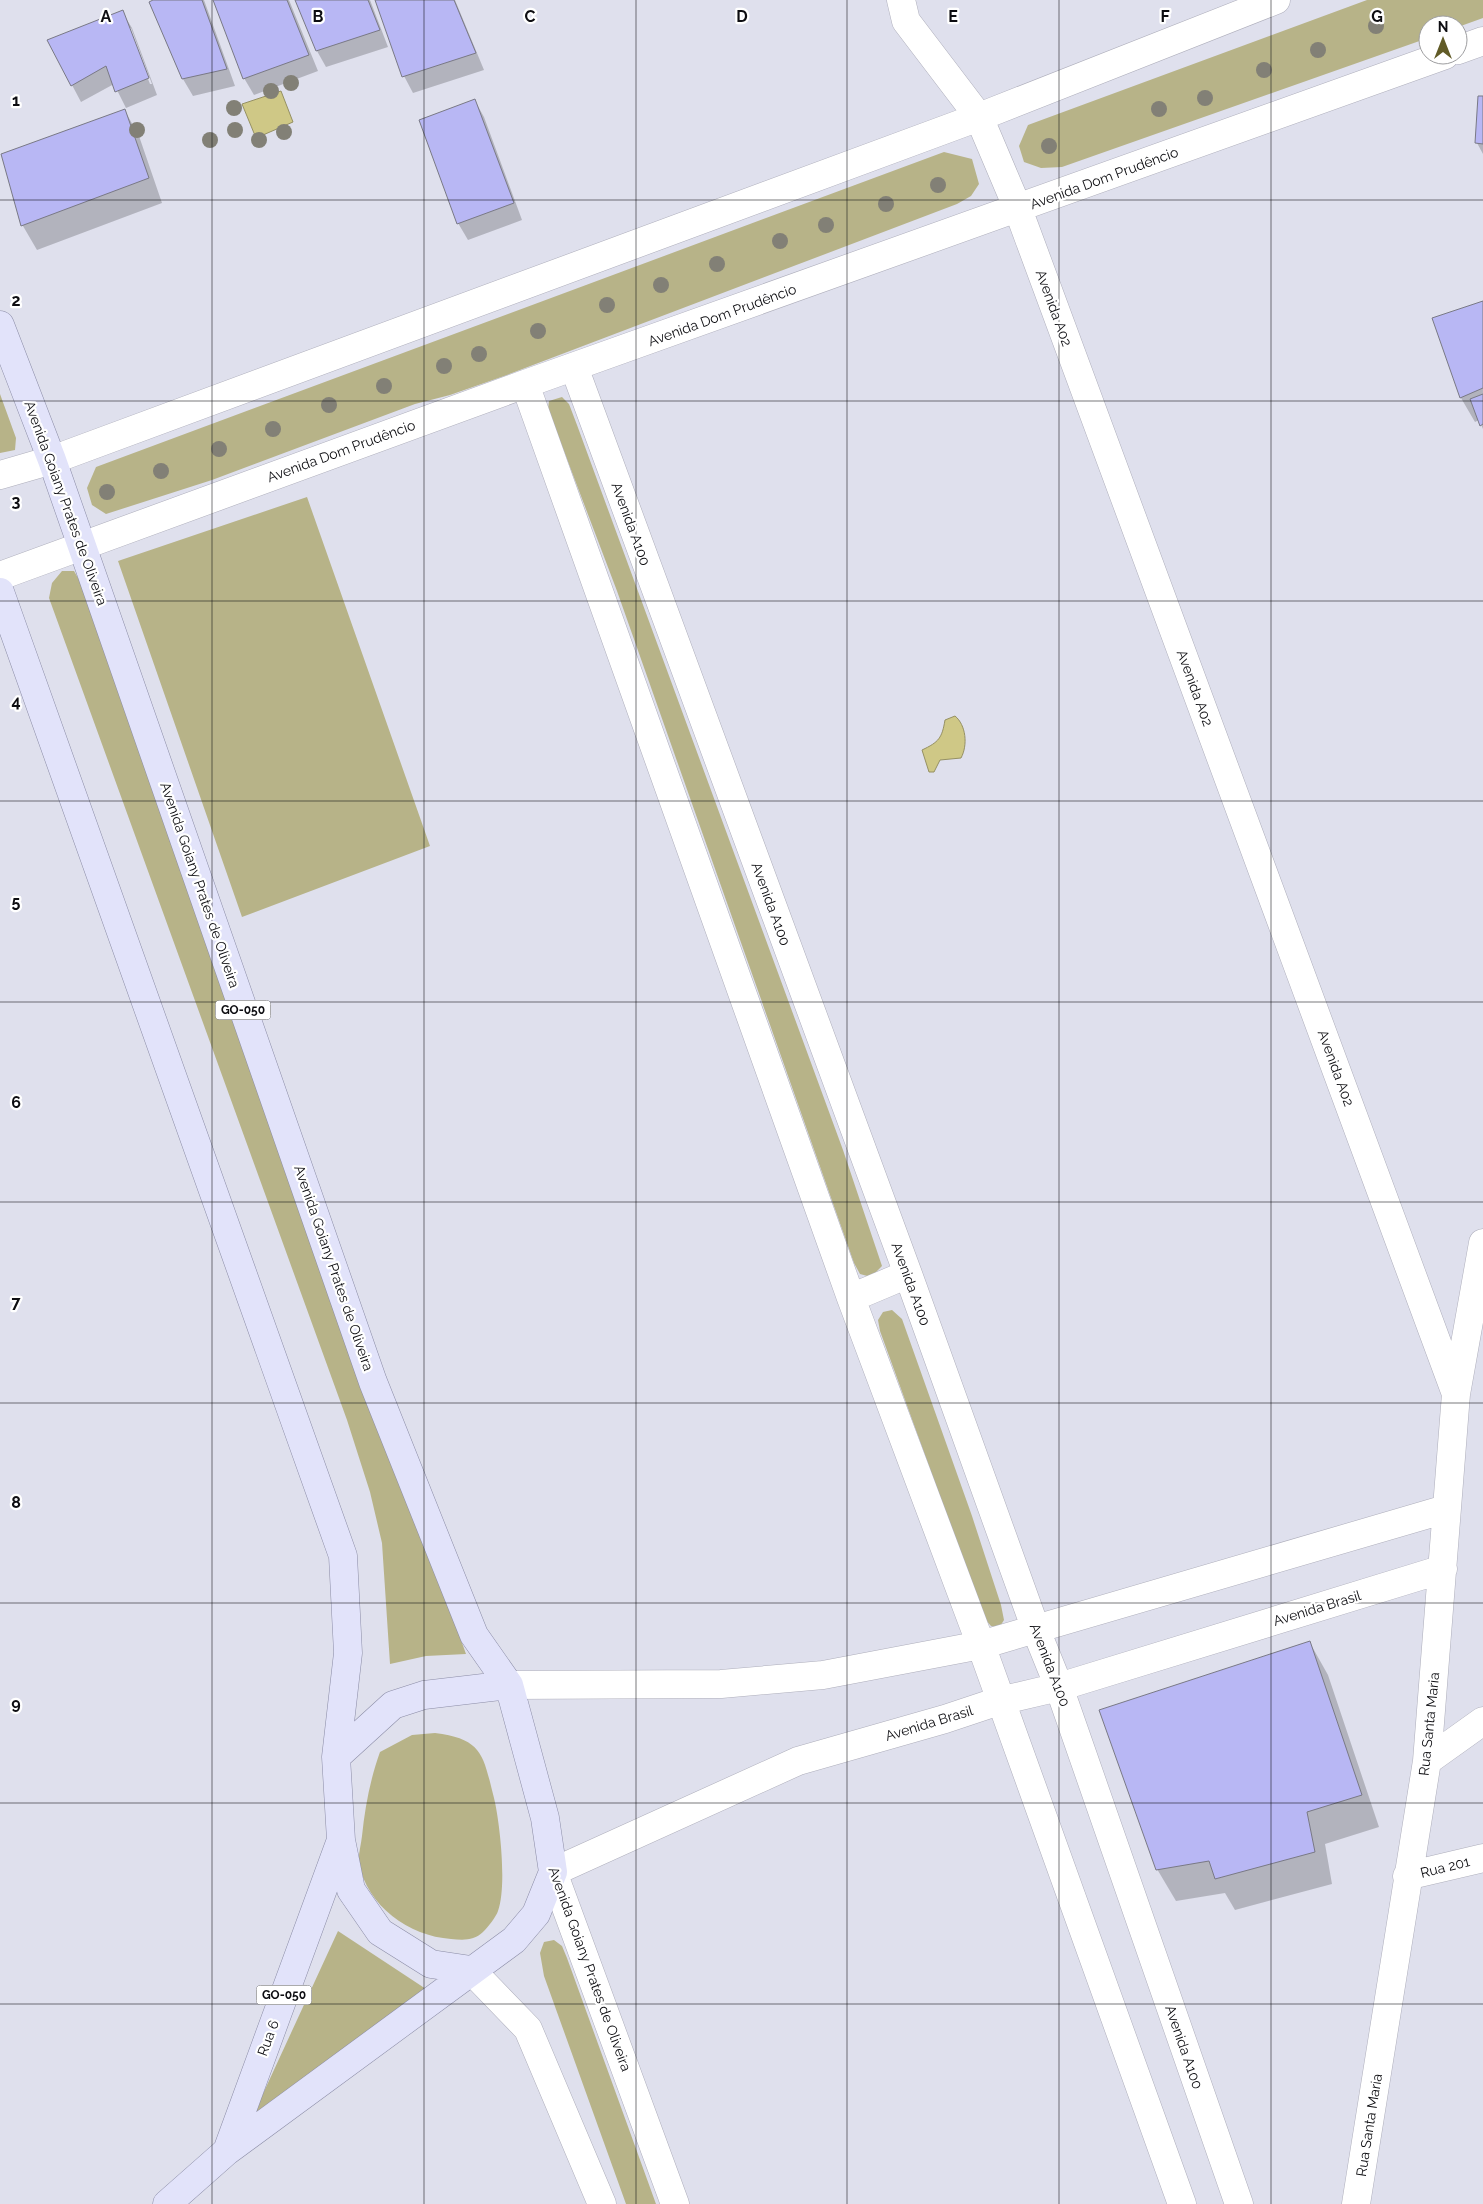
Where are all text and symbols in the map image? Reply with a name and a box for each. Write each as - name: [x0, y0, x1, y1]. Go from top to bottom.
- text: A: [101, 7, 112, 26]
- text: B: [313, 7, 324, 26]
- text: C: [525, 7, 536, 26]
- text: D: [736, 7, 748, 26]
- text: E: [948, 7, 958, 26]
- text: F: [1160, 7, 1170, 26]
- text: G: [1371, 7, 1383, 26]
- north arrow: [1418, 15, 1468, 65]
- text: N: [1438, 19, 1448, 35]
- text: 1: [12, 91, 20, 110]
- street label: Avenida Dom Prudêncio: [1028, 144, 1180, 212]
- street label: Avenida A02: [1033, 268, 1075, 348]
- street label: Avenida Dom Prudêncio: [646, 281, 798, 349]
- text: 2: [11, 291, 21, 310]
- street label: Avenida Goiany Prates de Oliveira: [21, 399, 111, 607]
- street label: Avenida Dom Prudêncio: [265, 417, 417, 485]
- street label: Avenida A100: [608, 480, 654, 568]
- text: 3: [12, 492, 21, 511]
- street label: Avenida A02: [1174, 648, 1216, 728]
- text: 4: [11, 692, 21, 711]
- street label: Avenida Goiany Prates de Oliveira: [157, 780, 243, 990]
- street label: Avenida A100: [748, 860, 794, 948]
- text: 5: [12, 892, 21, 911]
- road number: GO-050: [216, 1000, 270, 1020]
- street label: Avenida A02: [1315, 1028, 1357, 1108]
- text: 6: [11, 1093, 21, 1112]
- street label: Avenida Goiany Prates de Oliveira: [291, 1163, 377, 1373]
- street label: Avenida A100: [888, 1240, 934, 1328]
- text: 7: [12, 1293, 21, 1312]
- text: 8: [11, 1493, 21, 1512]
- street label: Avenida Brasil: [1271, 1587, 1363, 1629]
- street label: Avenida A100: [1027, 1621, 1073, 1709]
- street label: Rua Santa Maria: [1416, 1671, 1442, 1777]
- text: 9: [11, 1694, 21, 1713]
- street label: Avenida Brasil: [883, 1702, 975, 1744]
- street label: Rua 201: [1419, 1853, 1471, 1881]
- street label: Avenida Goiany Prates de Oliveira: [545, 1865, 635, 2073]
- road number: GO-050: [256, 1986, 312, 2004]
- street label: Avenida A100: [1162, 2003, 1206, 2091]
- street label: Rua 6: [254, 2018, 282, 2058]
- street label: Rua Santa Maria: [1353, 2072, 1385, 2178]

